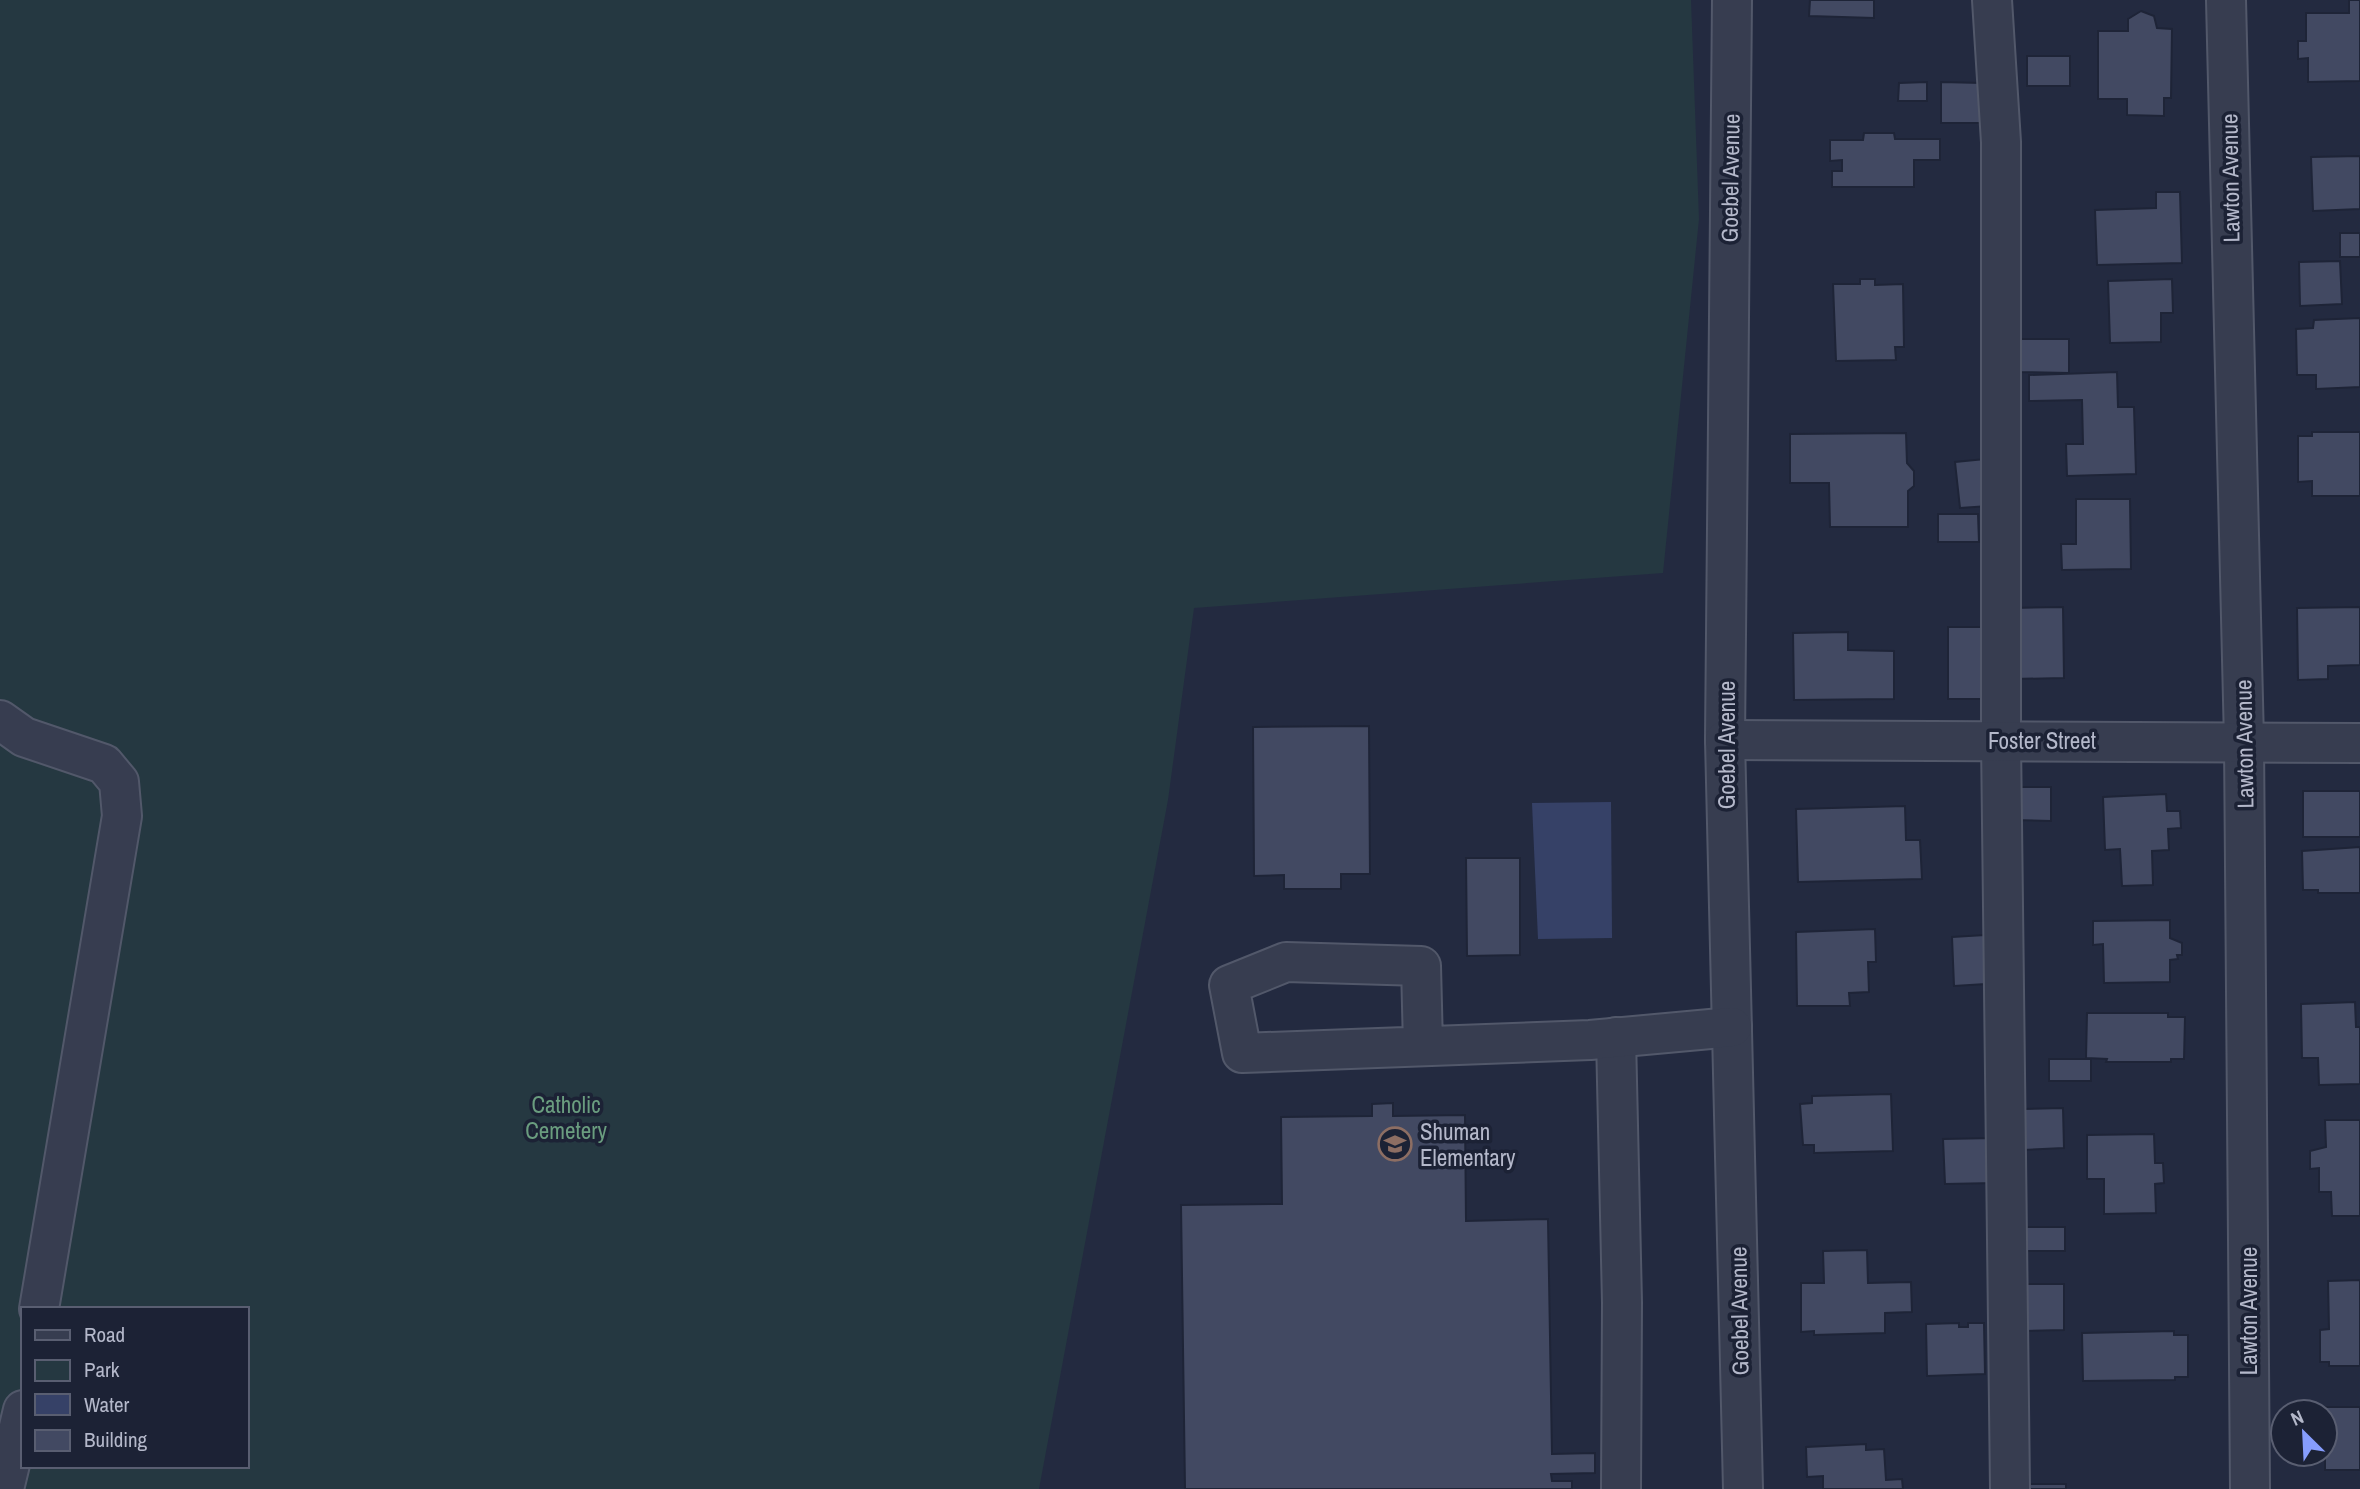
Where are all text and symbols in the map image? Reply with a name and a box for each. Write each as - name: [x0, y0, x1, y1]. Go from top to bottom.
- street label: Goebel Avenue: [1713, 113, 1747, 243]
- street label: Lawton Avenue: [2213, 113, 2247, 243]
- street label: Lawton Avenue: [2227, 679, 2261, 809]
- street label: Goebel Avenue: [1711, 681, 1742, 809]
- street label: Foster Street: [1988, 725, 2096, 756]
- park label: Catholic Cemetery: [525, 1089, 607, 1146]
- place label: Shuman Elementary: [1420, 1116, 1516, 1173]
- school or university icon: Shuman Elementary: [1376, 1125, 1414, 1163]
- street label: Goebel Avenue: [1722, 1246, 1756, 1376]
- street label: Lawton Avenue: [2233, 1247, 2264, 1375]
- legend: [21, 1307, 248, 1468]
- text: Road: [84, 1320, 125, 1349]
- text: Park: [84, 1355, 120, 1384]
- text: Water: [84, 1390, 130, 1419]
- north arrow: [2269, 1398, 2339, 1468]
- text: N: [2287, 1403, 2308, 1432]
- text: Building: [84, 1425, 148, 1454]

